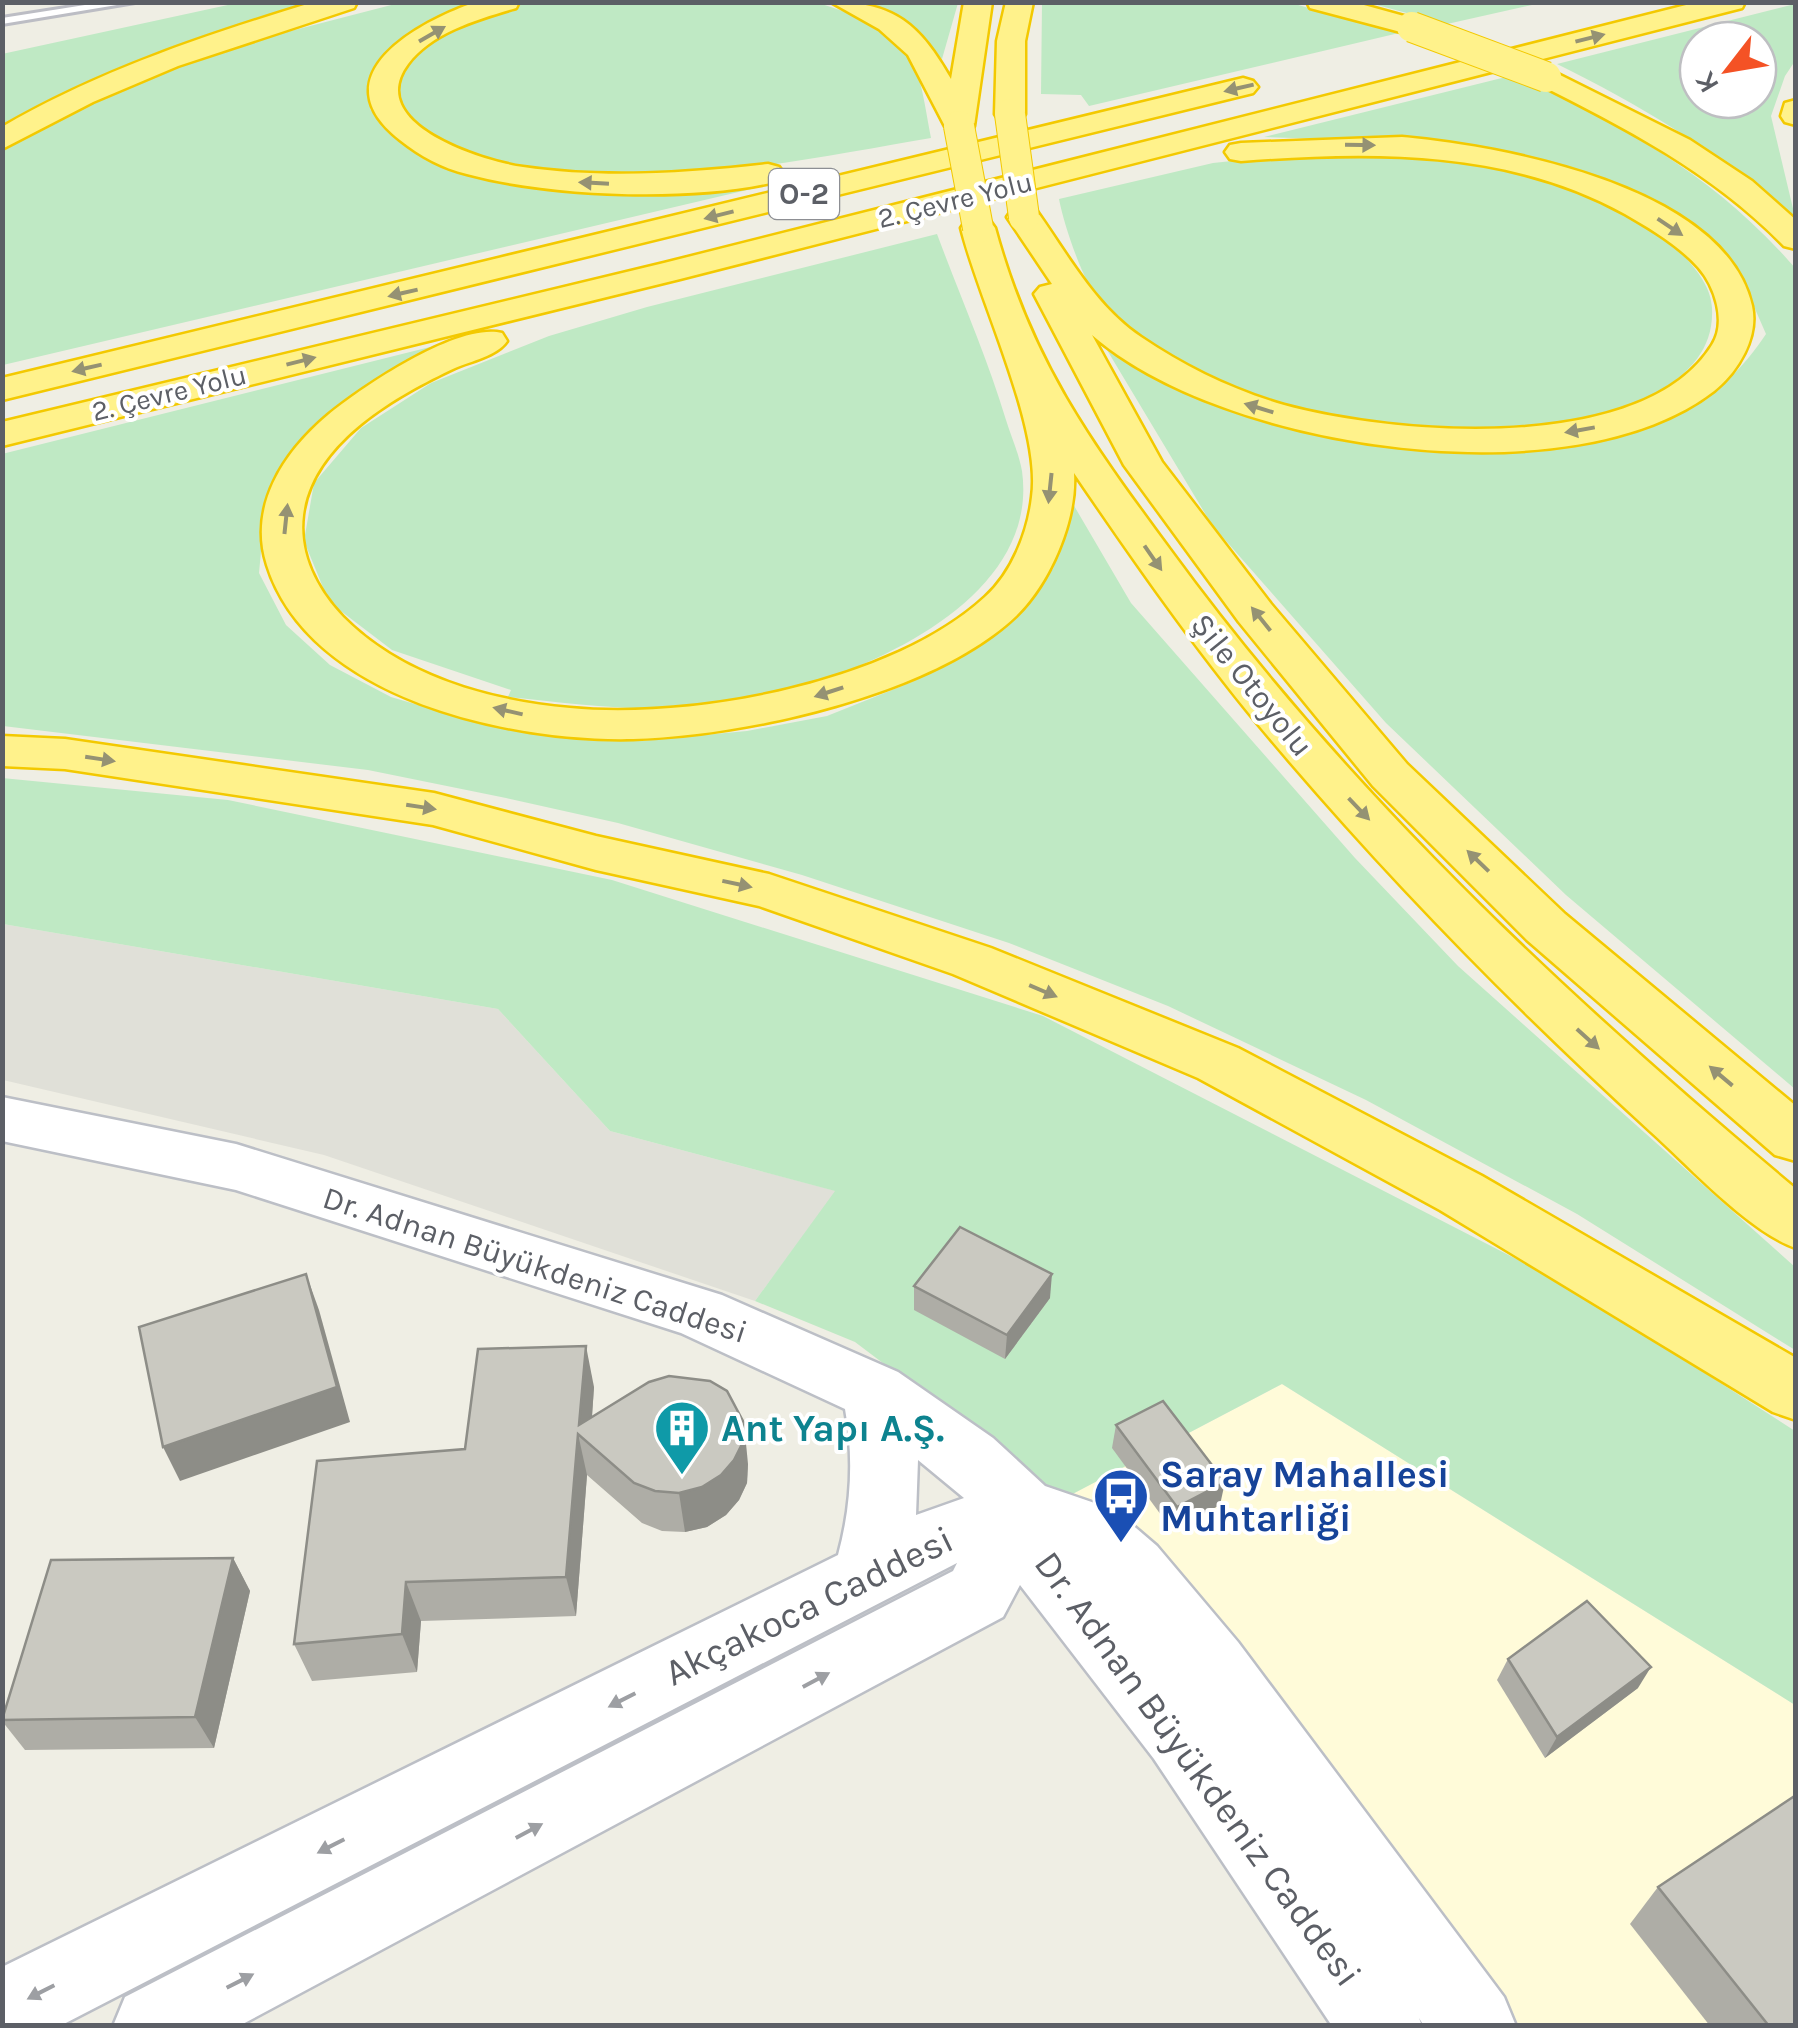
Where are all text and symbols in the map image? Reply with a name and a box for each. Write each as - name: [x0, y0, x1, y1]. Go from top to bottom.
- north arrow: [1678, 20, 1778, 120]
- one-way arrow: [418, 25, 446, 43]
- one-way arrow: [1575, 30, 1606, 45]
- text: K: [1688, 66, 1726, 99]
- one-way arrow: [1223, 81, 1254, 96]
- one-way arrow: [1345, 138, 1376, 154]
- street label: 2. Çevre Yolu: [874, 165, 1036, 235]
- road number: O-2: [769, 169, 839, 219]
- one-way arrow: [577, 175, 609, 191]
- one-way arrow: [703, 208, 734, 223]
- one-way arrow: [1656, 218, 1684, 236]
- one-way arrow: [387, 286, 418, 301]
- one-way arrow: [286, 353, 317, 368]
- street label: 2. Çevre Yolu: [88, 358, 250, 428]
- one-way arrow: [71, 361, 102, 377]
- one-way arrow: [1243, 400, 1273, 415]
- one-way arrow: [1563, 423, 1595, 438]
- one-way arrow: [1042, 473, 1058, 504]
- one-way arrow: [279, 503, 295, 534]
- one-way arrow: [1143, 545, 1162, 572]
- street label: Şile Otoyolu: [1183, 606, 1321, 764]
- one-way arrow: [1251, 607, 1272, 632]
- one-way arrow: [813, 685, 843, 700]
- one-way arrow: [492, 703, 523, 718]
- one-way arrow: [84, 752, 116, 767]
- one-way arrow: [1347, 796, 1370, 820]
- one-way arrow: [406, 800, 437, 815]
- one-way arrow: [1466, 849, 1490, 873]
- one-way arrow: [721, 876, 752, 892]
- one-way arrow: [1028, 983, 1058, 999]
- one-way arrow: [1576, 1027, 1600, 1050]
- one-way arrow: [1709, 1065, 1734, 1087]
- street label: Dr. Adnan Büyükdeniz Caddesi: [318, 1179, 752, 1351]
- building icon: Ant Yapı A.Ş.: [652, 1398, 712, 1477]
- place label: Ant Yapı A.Ş.: [721, 1406, 944, 1451]
- place label: Saray Mahallesi Muhtarliği: [1160, 1452, 1450, 1541]
- bus stop icon: Saray Mahallesi Muhtarliği: [1091, 1466, 1151, 1545]
- street label: Akçakoca Caddesi: [657, 1517, 961, 1695]
- street label: Dr. Adnan Büyükdeniz Caddesi: [1025, 1543, 1371, 1995]
- one-way arrow: [802, 1672, 831, 1689]
- one-way arrow: [607, 1691, 636, 1708]
- one-way arrow: [514, 1823, 543, 1840]
- one-way arrow: [317, 1837, 346, 1854]
- one-way arrow: [226, 1973, 255, 1990]
- one-way arrow: [26, 1983, 55, 2000]

